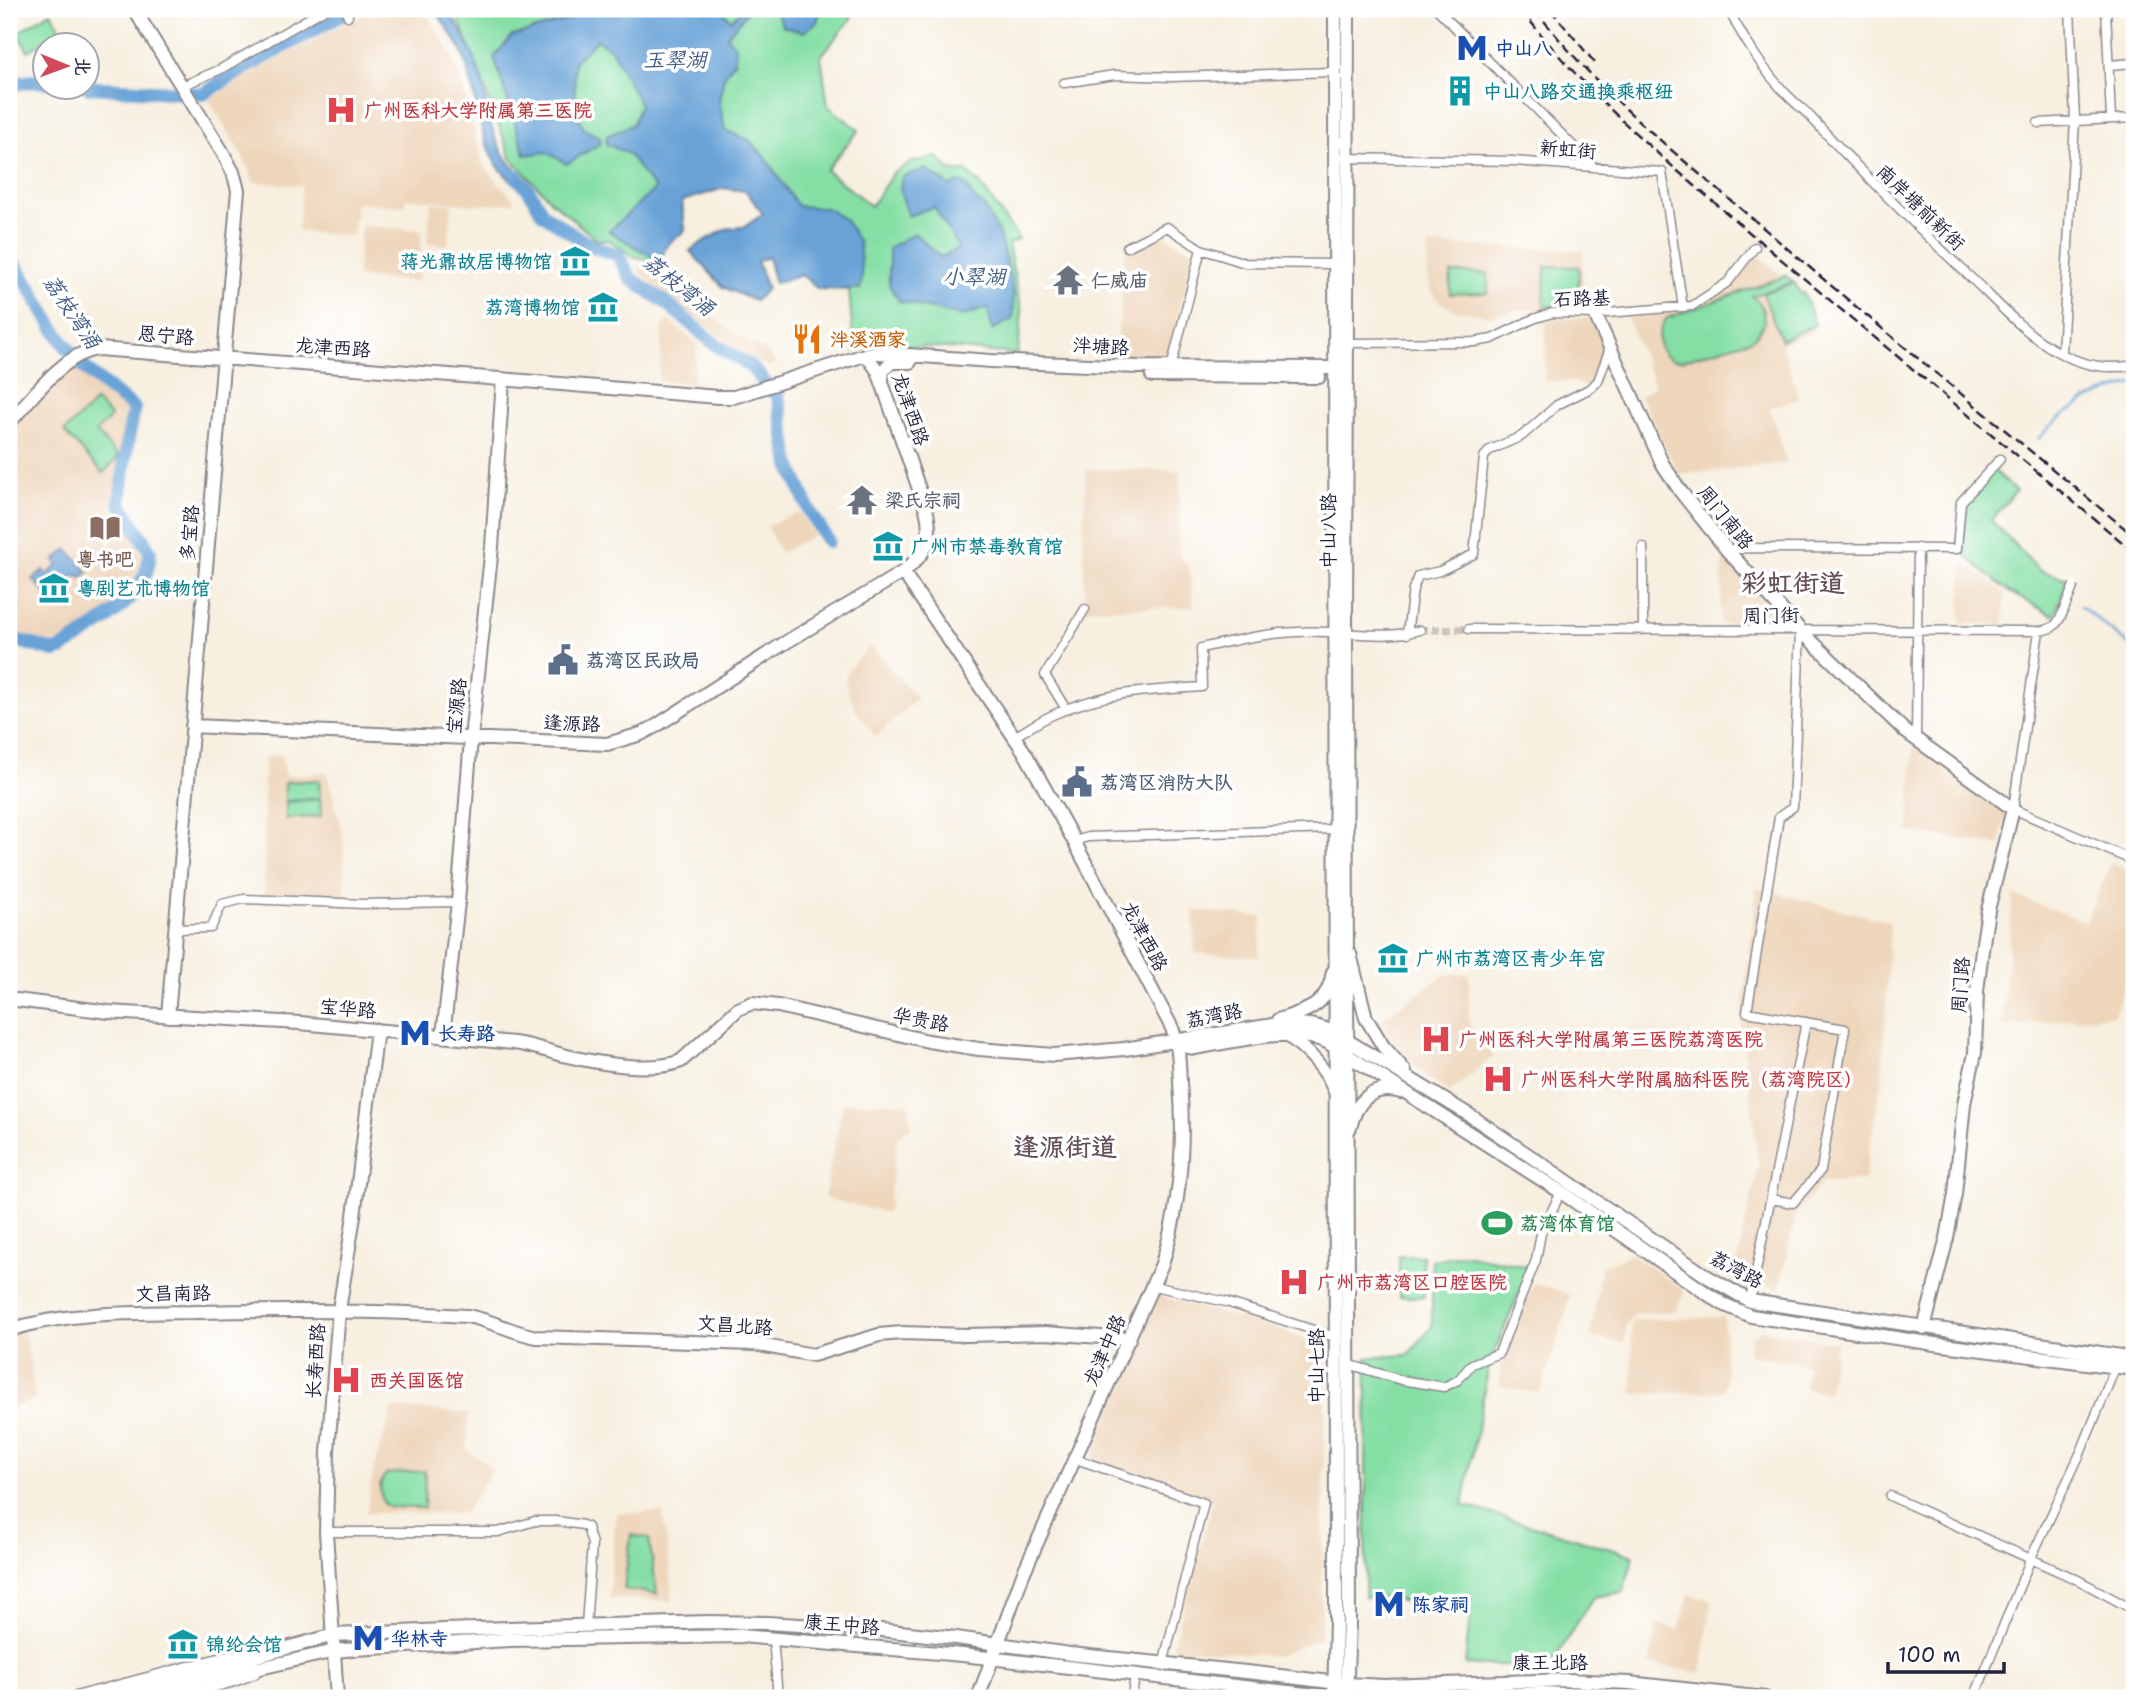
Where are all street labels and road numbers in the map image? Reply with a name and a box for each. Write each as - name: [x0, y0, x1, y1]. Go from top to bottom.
- street label: 新虹街: [1539, 135, 1597, 164]
- street label: 南岸塘前新街: [1871, 159, 1970, 256]
- street label: 石路基: [1553, 285, 1611, 312]
- street label: 恩宁路: [136, 321, 195, 350]
- street label: 龙津西路: [294, 332, 372, 363]
- street label: 泮塘路: [1072, 333, 1130, 360]
- street label: 龙津西路: [886, 369, 935, 449]
- street label: 周门南路: [1692, 480, 1759, 555]
- street label: 中山八路: [1316, 493, 1341, 569]
- street label: 多宝路: [175, 504, 204, 563]
- street label: 周门街: [1742, 603, 1800, 628]
- street label: 宝源路: [441, 676, 472, 736]
- street label: 逢源路: [543, 710, 601, 737]
- street label: 龙津西路: [1116, 897, 1173, 976]
- street label: 周门路: [1946, 956, 1975, 1014]
- street label: 宝华路: [318, 994, 377, 1023]
- street label: 荔湾路: [1184, 998, 1244, 1033]
- street label: 华贵路: [891, 1002, 951, 1037]
- street label: 荔湾路: [1706, 1245, 1768, 1294]
- street label: 文昌南路: [135, 1280, 211, 1307]
- street label: 文昌北路: [696, 1310, 774, 1341]
- street label: 龙津中路: [1078, 1310, 1131, 1390]
- street label: 长寿西路: [300, 1322, 331, 1400]
- street label: 中山七路: [1304, 1328, 1329, 1404]
- street label: 康王中路: [803, 1609, 881, 1640]
- street label: 康王北路: [1512, 1650, 1588, 1675]

